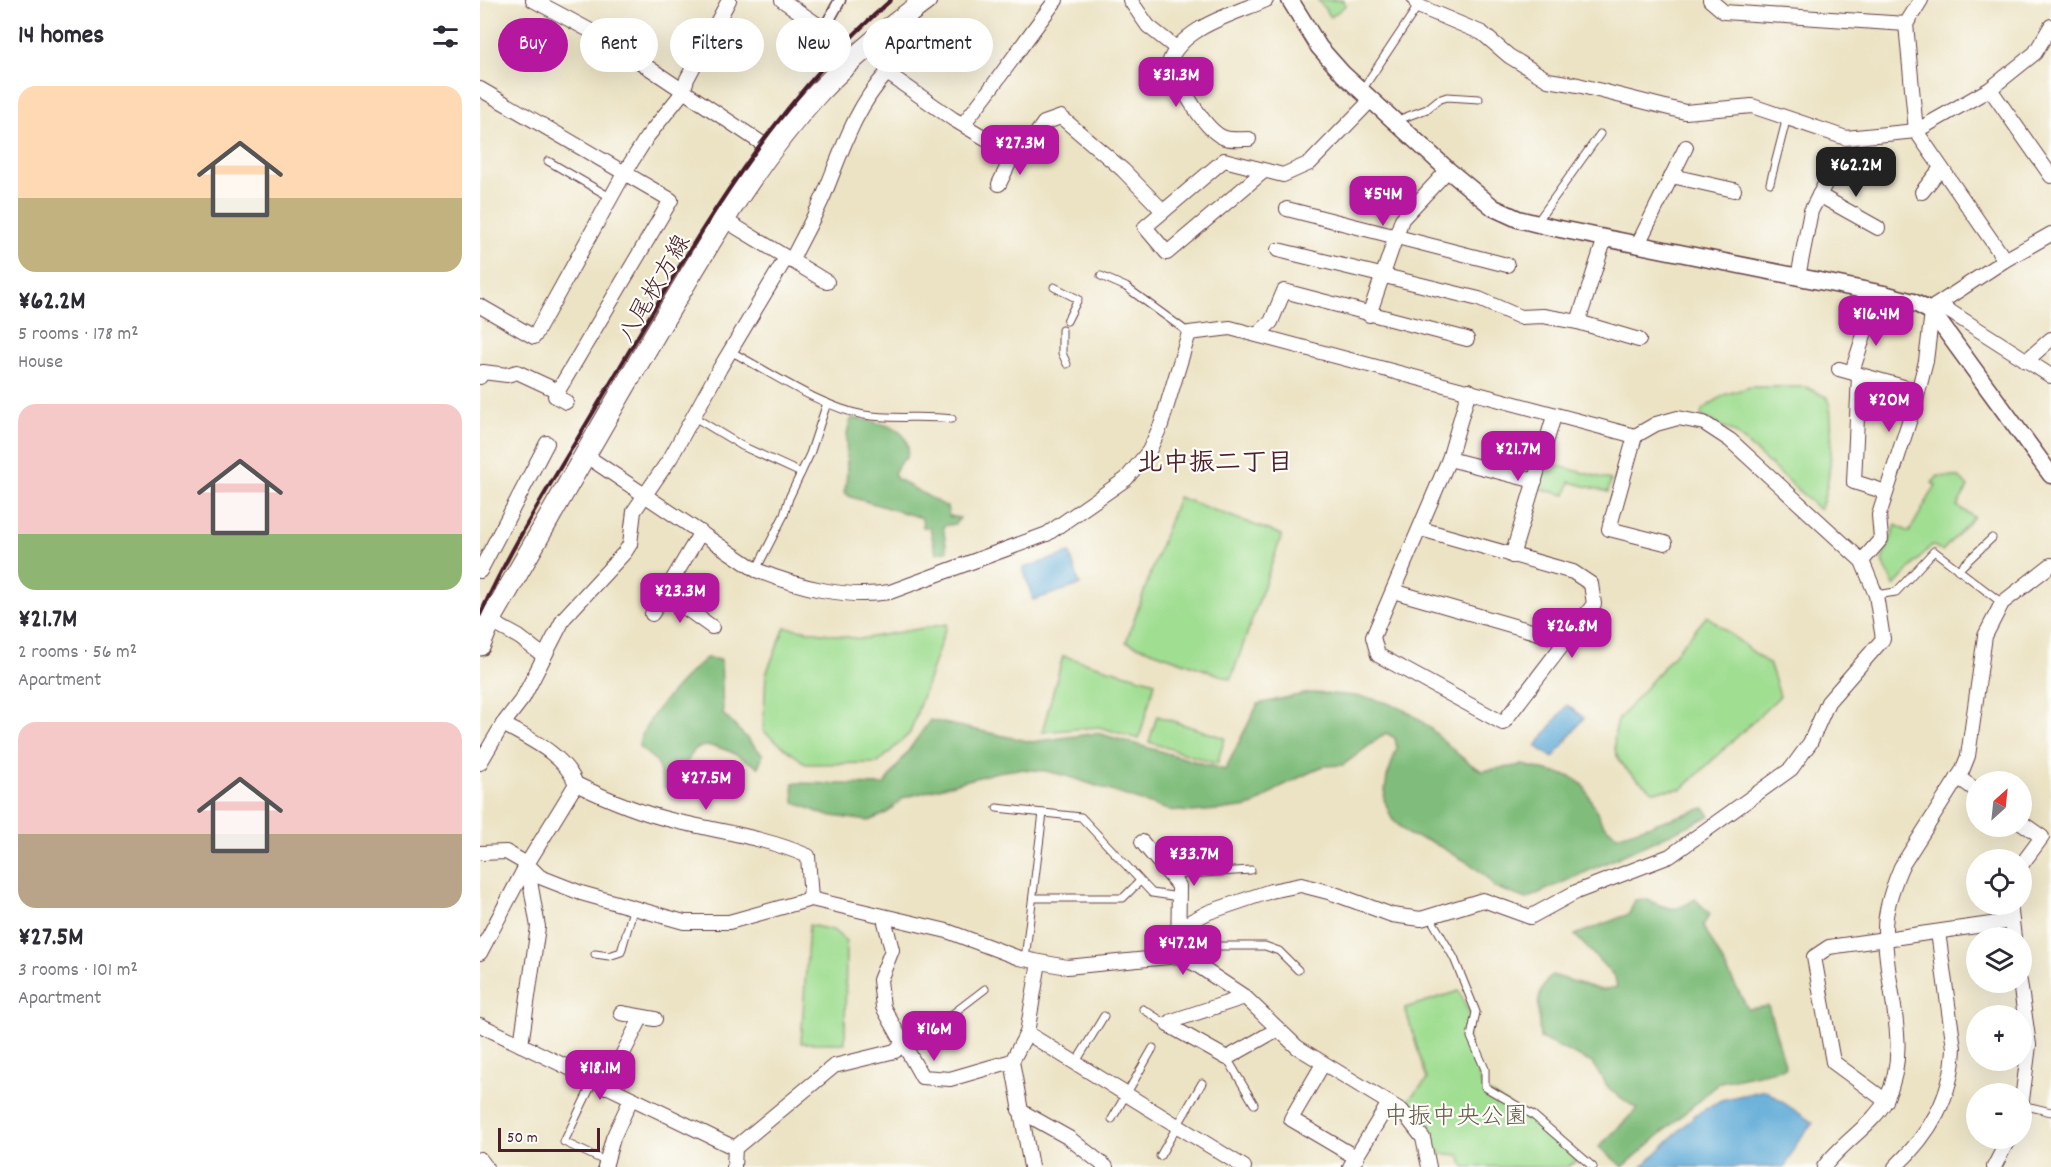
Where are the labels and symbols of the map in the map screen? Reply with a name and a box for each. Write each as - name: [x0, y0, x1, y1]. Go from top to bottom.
- pin: ¥31.3M: [1127, 57, 1225, 108]
- pin: ¥27.3M: [971, 125, 1069, 176]
- pin: ¥62.2M: [1807, 147, 1905, 198]
- pin: ¥54M: [1347, 176, 1419, 227]
- street label: 八尾枚方線: [611, 229, 700, 350]
- pin: ¥16.4M: [1827, 296, 1925, 347]
- pin: ¥20M: [1853, 382, 1925, 433]
- pin: ¥21.7M: [1469, 431, 1567, 482]
- district label: 北中振二丁目: [1137, 446, 1293, 483]
- pin: ¥23.3M: [631, 573, 729, 624]
- pin: ¥26.8M: [1523, 608, 1621, 659]
- pin: ¥27.5M: [657, 760, 755, 811]
- north arrow: [1966, 771, 2032, 837]
- pin: ¥33.7M: [1145, 836, 1243, 887]
- pin: ¥47.2M: [1134, 925, 1232, 976]
- pin: ¥16M: [898, 1011, 970, 1062]
- pin: ¥18.1M: [551, 1050, 649, 1101]
- park label: 中振中央公園: [1384, 1101, 1528, 1135]
- scale bar: [498, 1125, 600, 1152]

